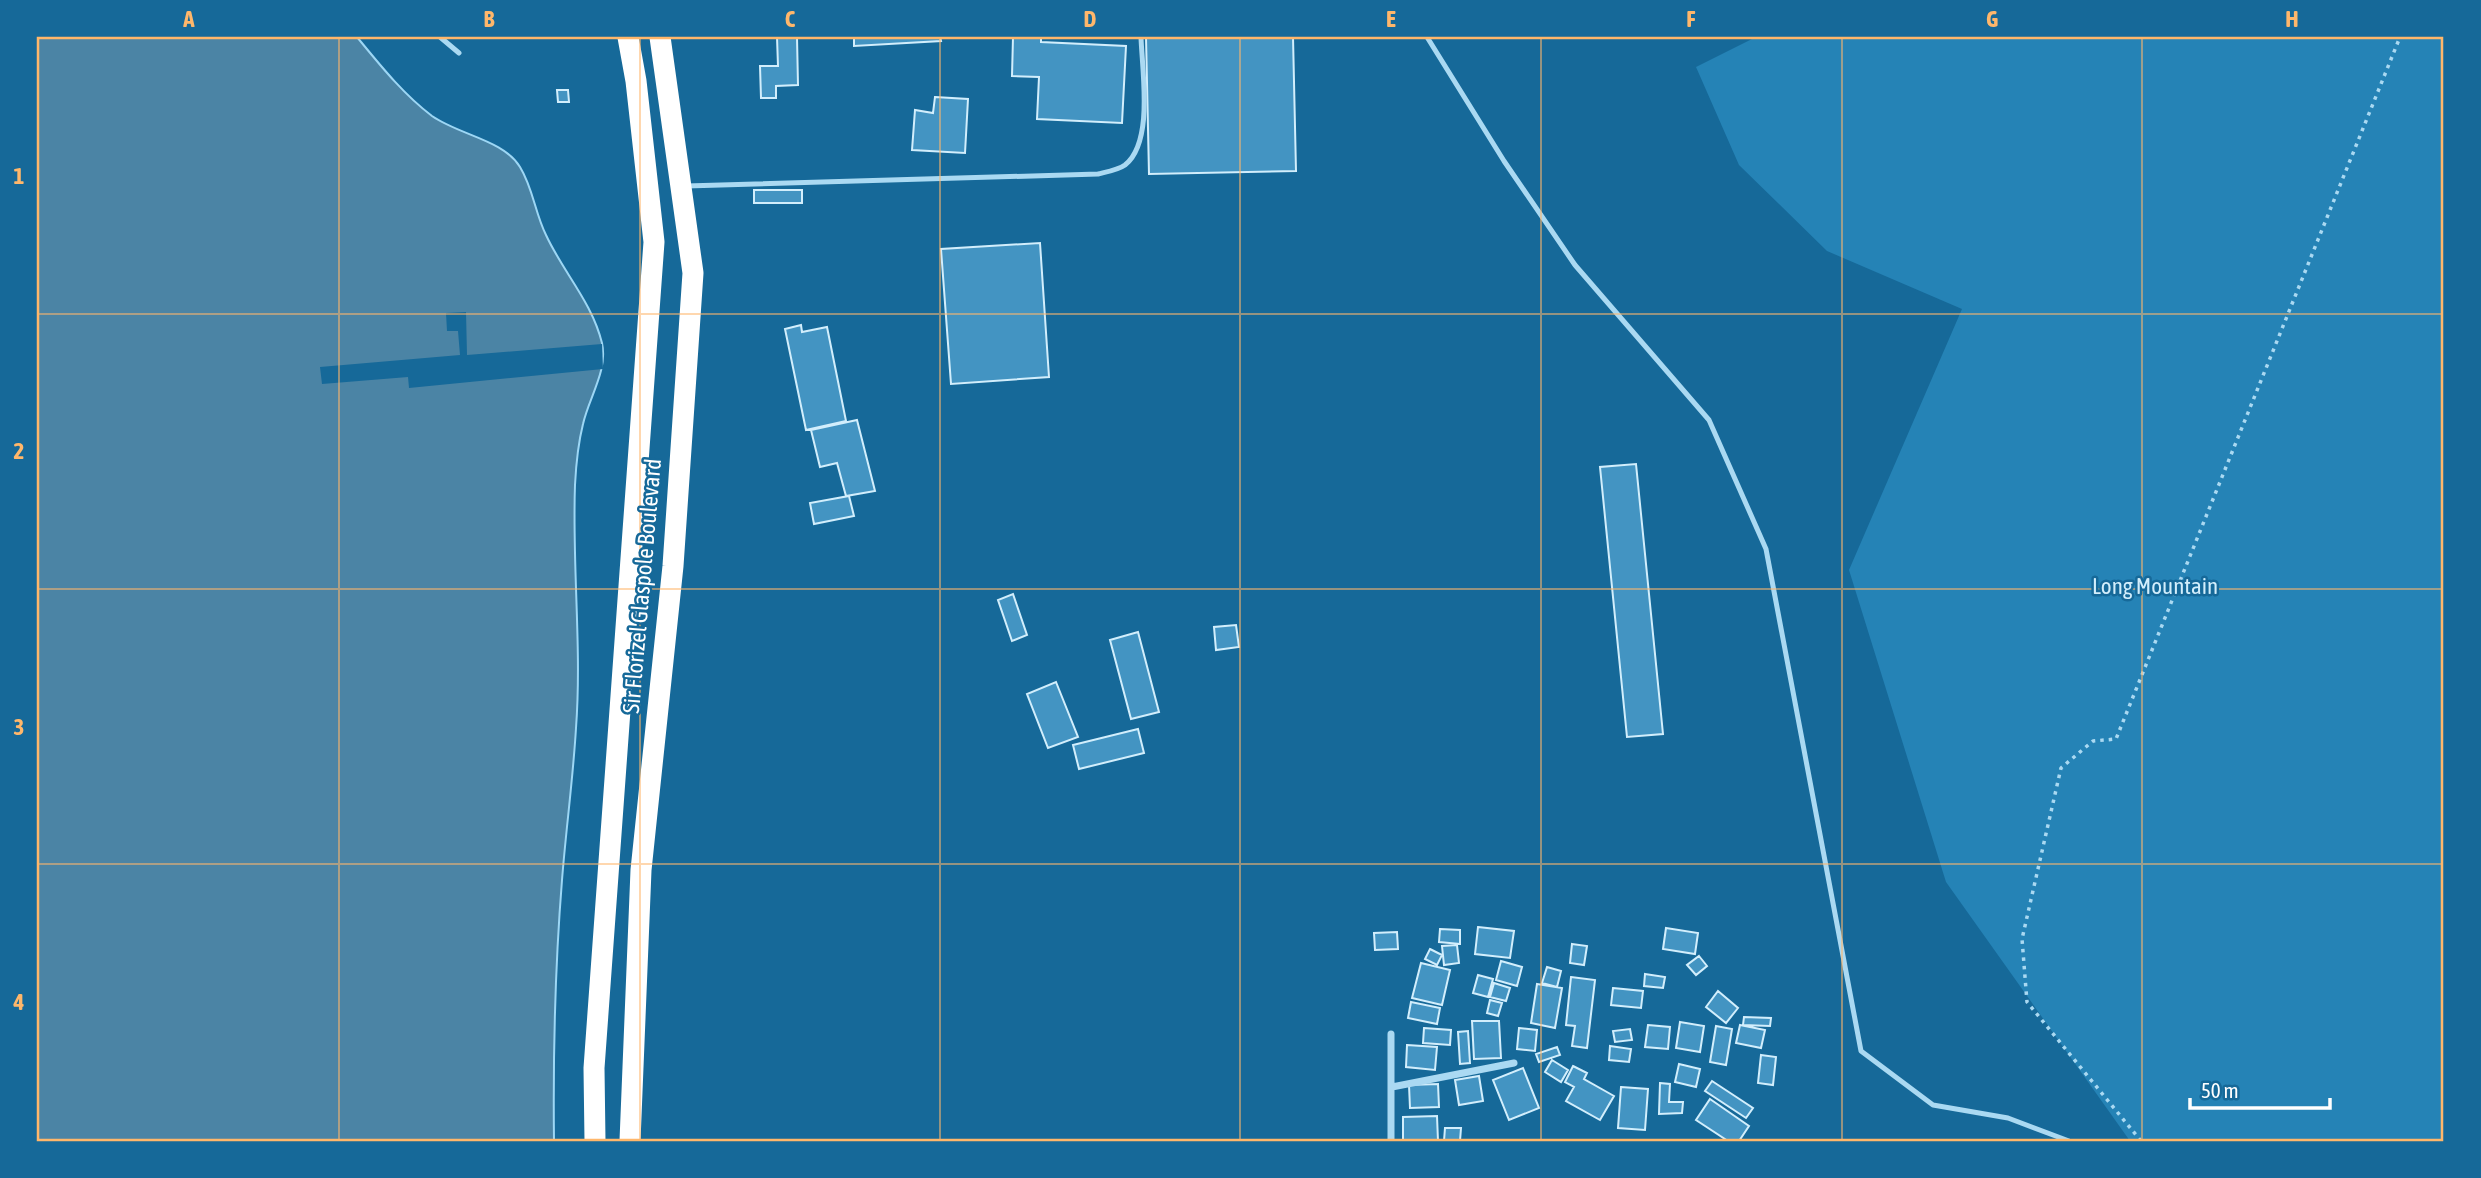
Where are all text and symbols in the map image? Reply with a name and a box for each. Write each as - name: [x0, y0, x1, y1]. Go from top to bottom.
- text: A: [182, 6, 195, 32]
- text: B: [484, 6, 495, 32]
- text: C: [785, 6, 796, 32]
- text: D: [1084, 6, 1097, 32]
- text: E: [1386, 6, 1396, 32]
- text: F: [1686, 6, 1696, 32]
- text: G: [1986, 6, 1998, 32]
- text: H: [2285, 6, 2299, 32]
- text: 1: [14, 163, 25, 189]
- text: 2: [14, 438, 24, 464]
- street label: Sir Florizel Glaspole Boulevard: [618, 458, 666, 714]
- park label: Long Mountain: [2092, 573, 2218, 599]
- text: 3: [14, 714, 24, 740]
- text: 4: [13, 989, 25, 1015]
- scale bar: [2190, 1066, 2330, 1110]
- text: 50 m: [2201, 1078, 2239, 1102]

